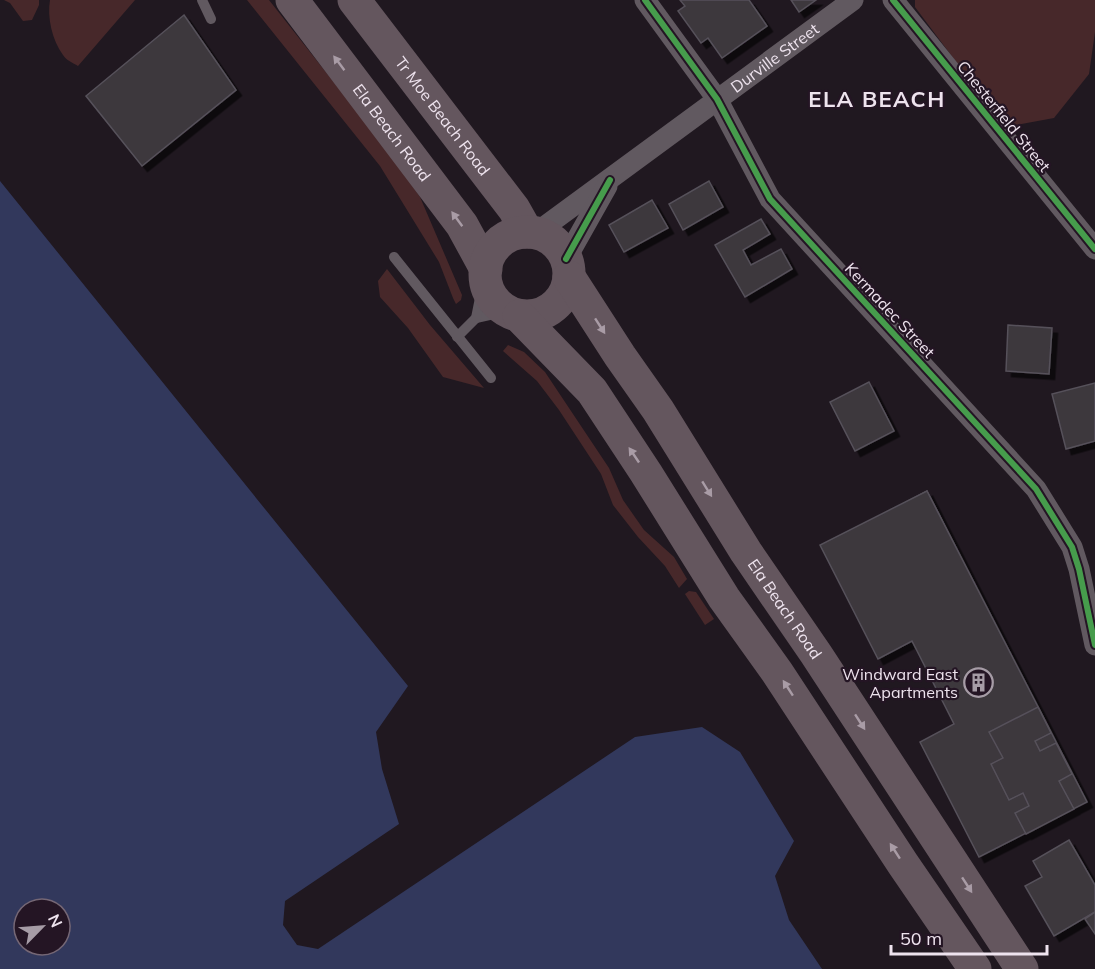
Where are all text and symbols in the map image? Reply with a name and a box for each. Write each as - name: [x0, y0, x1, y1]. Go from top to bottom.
- street label: Durville Street: [726, 18, 823, 97]
- street label: Tr Moe Beach Road: [391, 53, 495, 179]
- one-way arrow: [333, 55, 346, 71]
- street label: Chesterfield Street: [953, 56, 1055, 176]
- street label: Ela Beach Road: [349, 80, 435, 185]
- district label: ELA BEACH: [808, 85, 946, 113]
- one-way arrow: [451, 211, 463, 226]
- street label: Kermadec Street: [841, 258, 939, 362]
- one-way arrow: [595, 318, 606, 334]
- one-way arrow: [629, 447, 640, 464]
- one-way arrow: [702, 481, 713, 497]
- street label: Ela Beach Road: [744, 555, 826, 663]
- place label: Windward East Apartments: [842, 664, 958, 702]
- building icon: Windward East Apartments: [963, 667, 995, 699]
- one-way arrow: [783, 680, 794, 696]
- one-way arrow: [854, 714, 865, 730]
- one-way arrow: [889, 843, 900, 860]
- one-way arrow: [961, 877, 972, 893]
- north arrow: [12, 897, 72, 957]
- text: N: [44, 911, 67, 930]
- scale bar: [891, 918, 1047, 956]
- text: 50 m: [900, 927, 942, 950]

